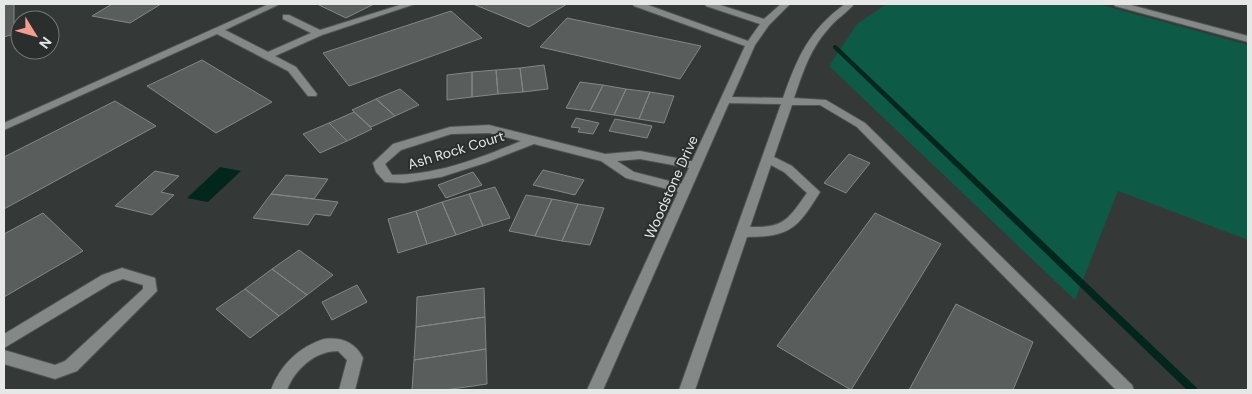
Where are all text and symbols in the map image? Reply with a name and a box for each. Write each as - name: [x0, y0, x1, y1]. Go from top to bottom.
- north arrow: [10, 10, 60, 60]
- text: N: [35, 33, 56, 52]
- street label: Ash Rock Court: [405, 127, 507, 173]
- street label: Woodstone Drive: [640, 132, 702, 242]

